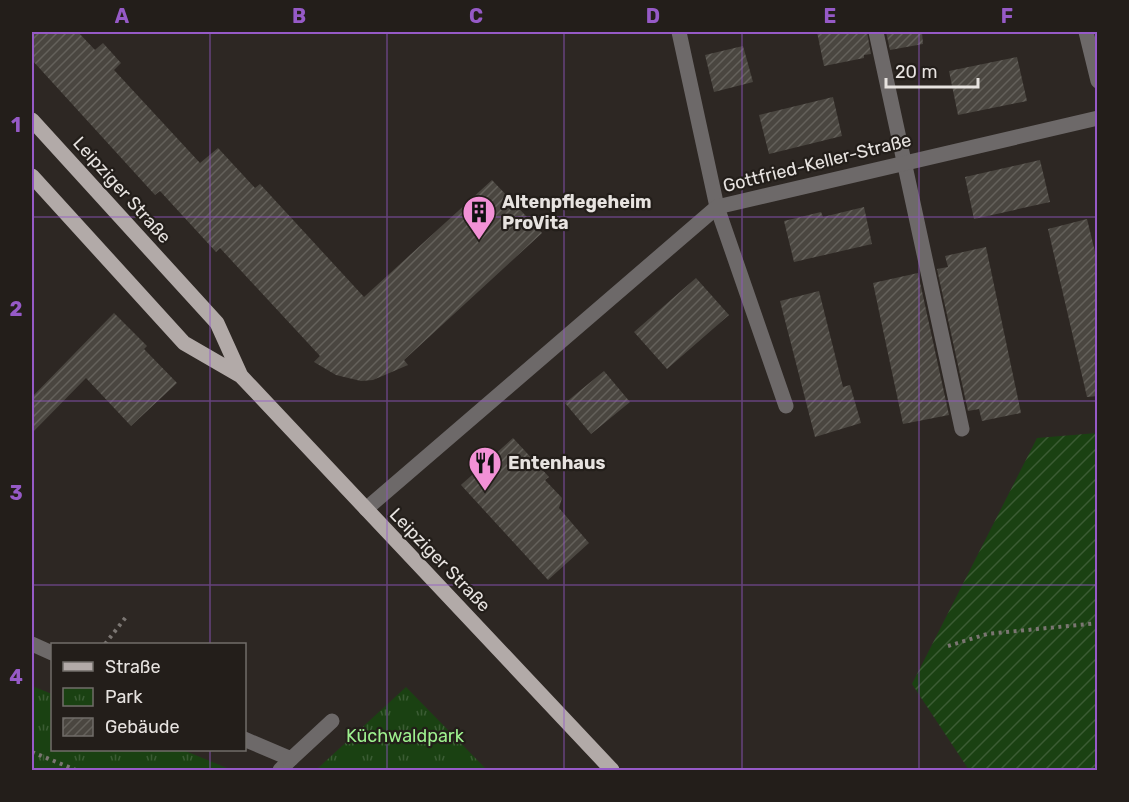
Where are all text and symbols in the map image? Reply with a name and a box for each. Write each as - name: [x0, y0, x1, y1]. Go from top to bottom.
- text: A: [115, 4, 130, 28]
- text: B: [292, 4, 306, 28]
- text: C: [469, 4, 483, 28]
- text: D: [646, 4, 660, 28]
- text: E: [824, 4, 836, 28]
- text: F: [1001, 4, 1013, 28]
- scale bar: [886, 51, 978, 89]
- text: 20 m: [895, 61, 937, 83]
- text: 1: [11, 113, 21, 137]
- street label: Gottfried-Keller-Straße: [721, 129, 913, 197]
- street label: Leipziger Straße: [68, 132, 176, 248]
- place label: Altenpflegeheim ProVita: [502, 191, 652, 234]
- building icon: Altenpflegeheim ProVita: [461, 194, 497, 241]
- text: 2: [10, 297, 23, 321]
- restaurant icon: Entenhaus: [467, 445, 503, 492]
- place label: Entenhaus: [508, 452, 606, 474]
- text: 3: [9, 481, 23, 505]
- street label: Leipziger Straße: [385, 504, 495, 616]
- legend: [51, 643, 246, 751]
- text: Straße: [105, 656, 161, 678]
- text: 4: [9, 665, 23, 689]
- text: Park: [105, 686, 143, 708]
- text: Gebäude: [105, 716, 180, 738]
- park label: Küchwaldpark: [346, 725, 465, 747]

